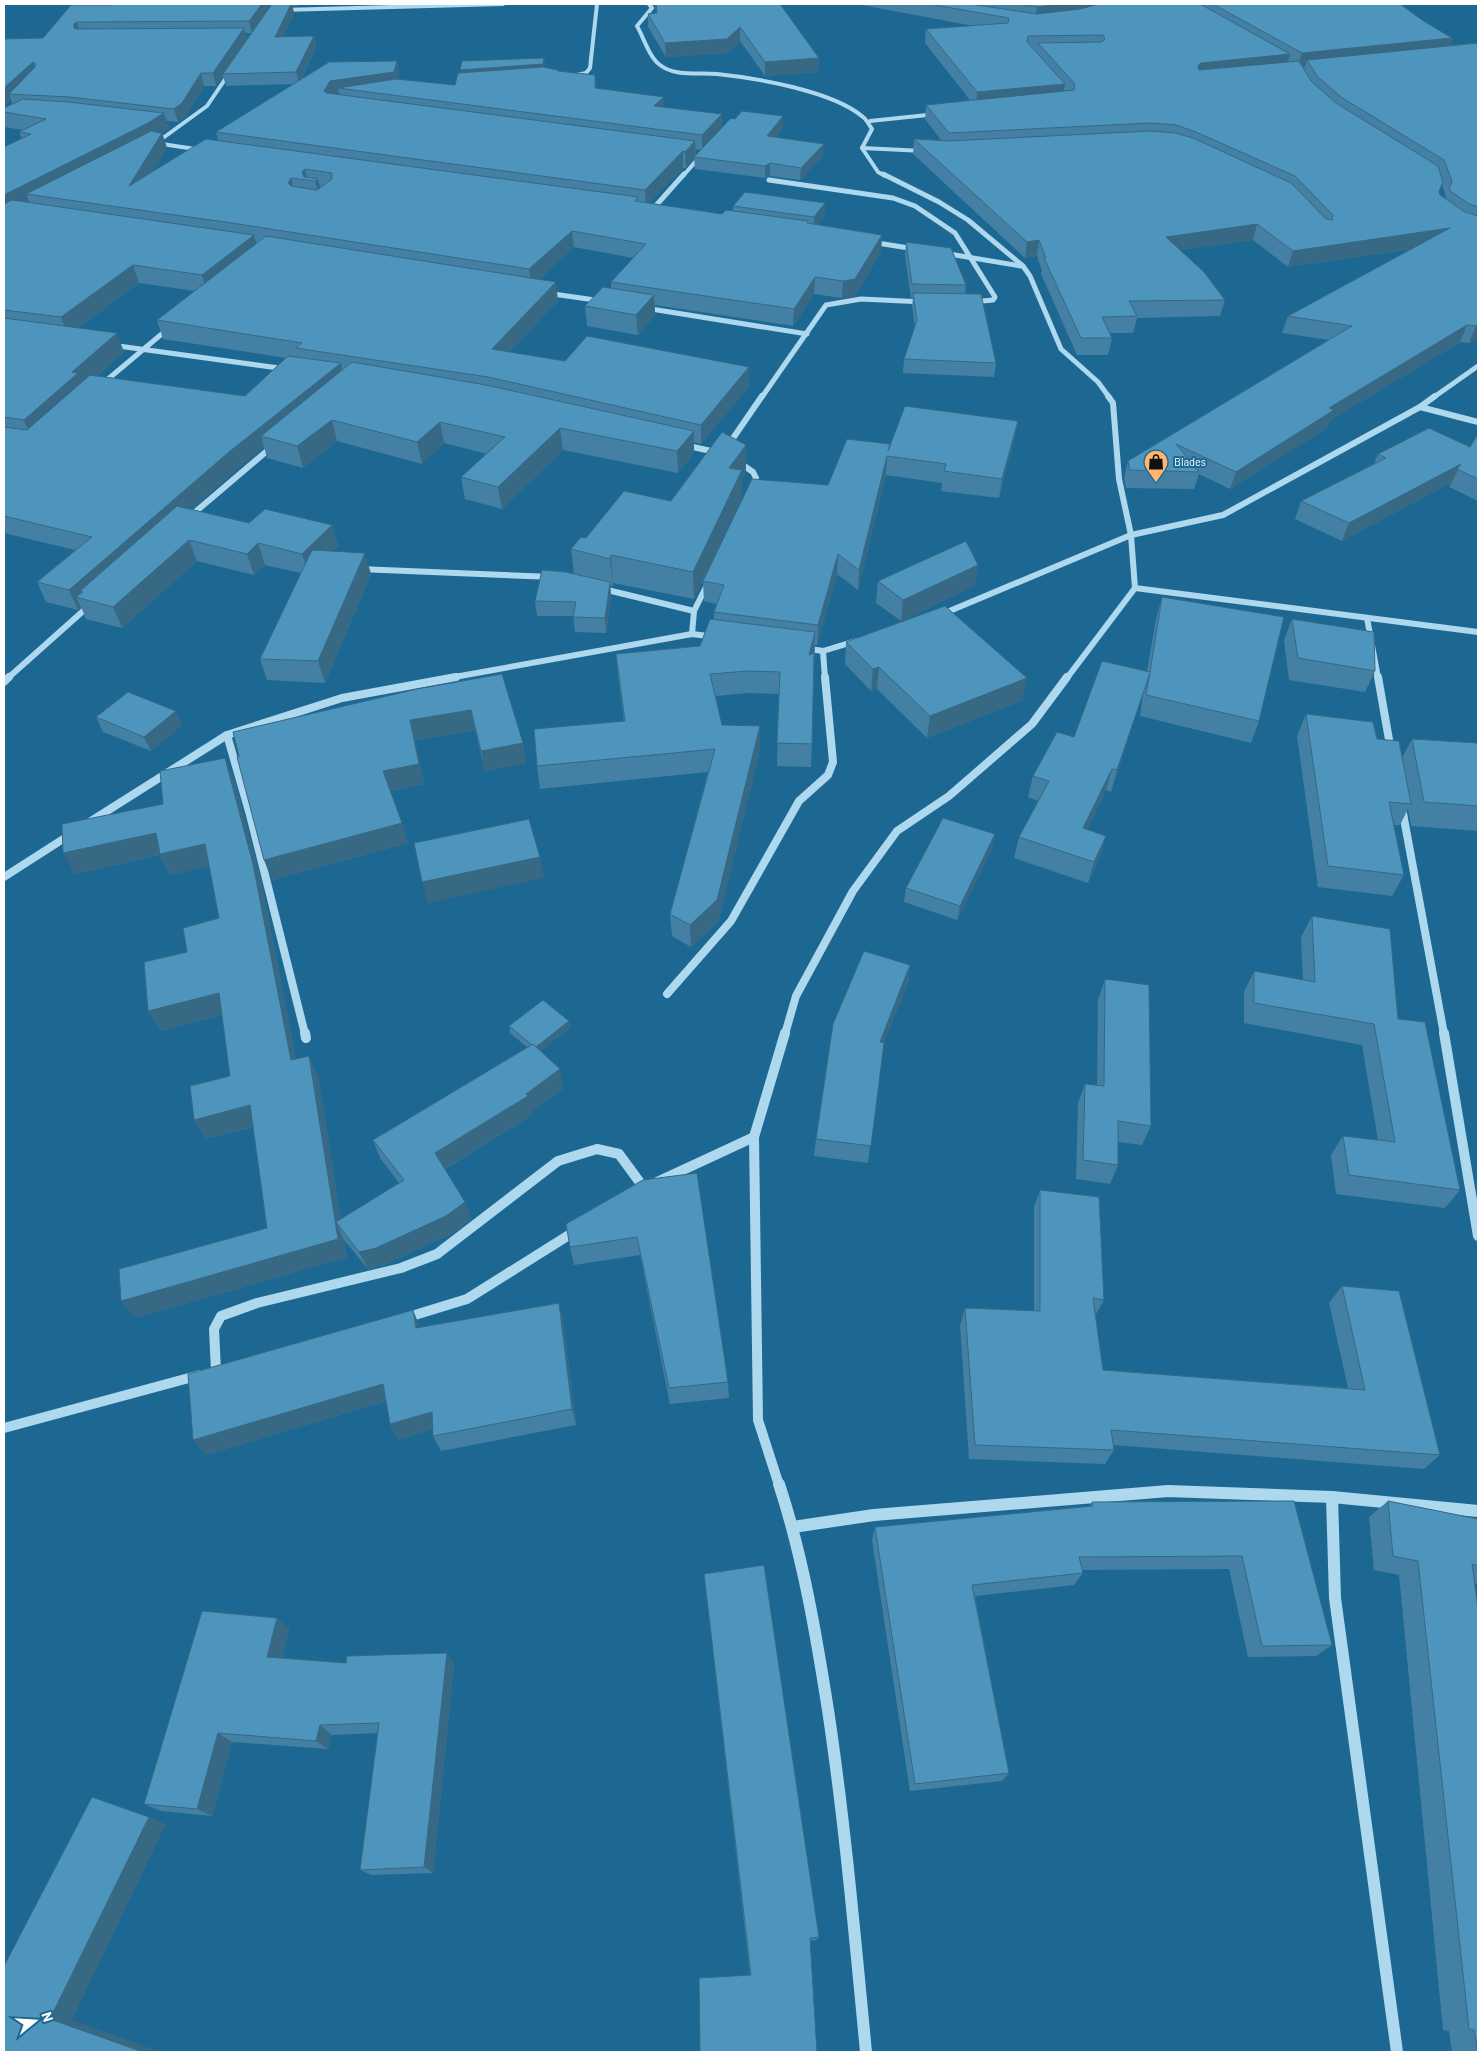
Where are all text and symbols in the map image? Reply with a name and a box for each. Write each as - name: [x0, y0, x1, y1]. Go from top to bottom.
- shop icon: Blades: [1143, 449, 1169, 483]
- place label: Blades: [1174, 455, 1206, 468]
- north arrow: [10, 1996, 60, 2046]
- text: N: [38, 2010, 57, 2024]

